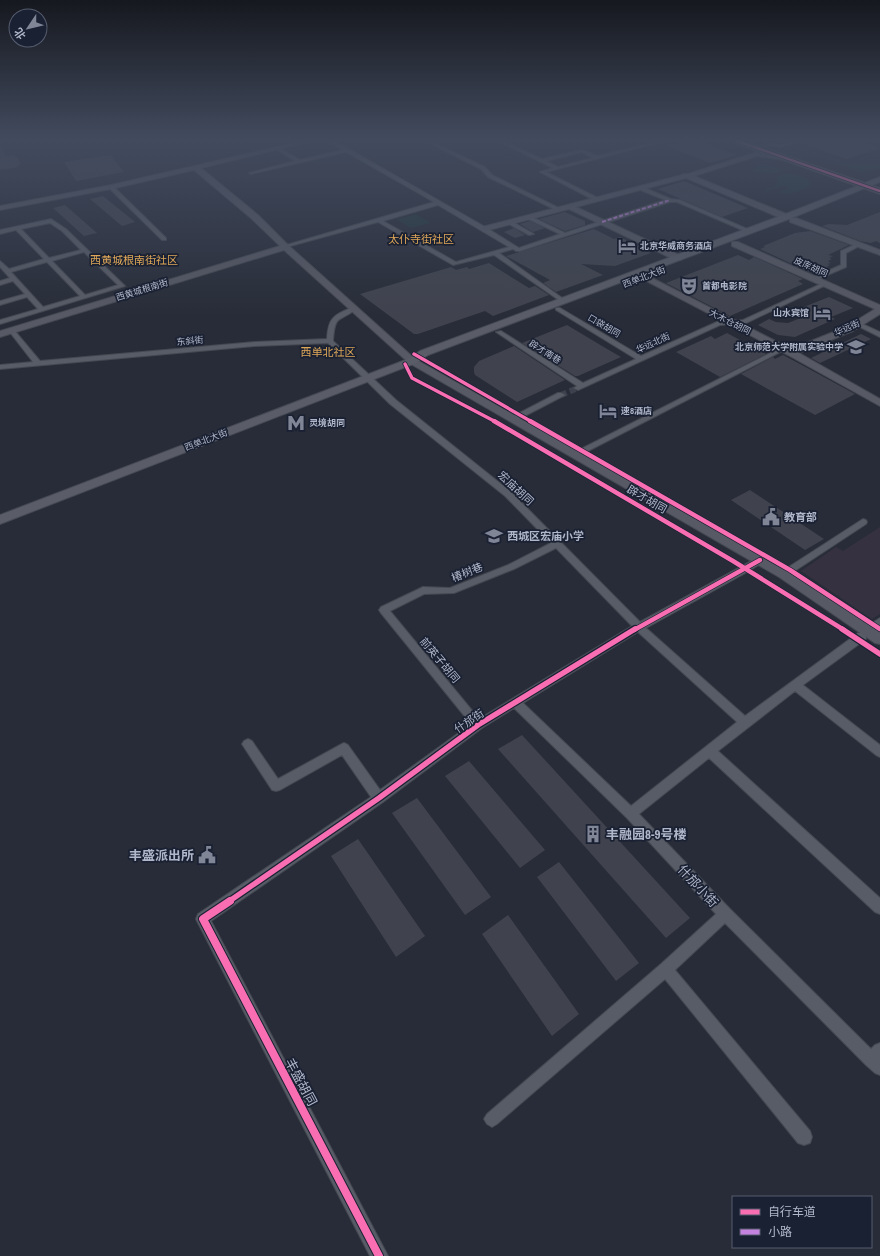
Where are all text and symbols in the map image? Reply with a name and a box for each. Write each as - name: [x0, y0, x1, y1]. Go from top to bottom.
- north arrow: [8, 8, 48, 48]
- text: 北: [11, 25, 29, 42]
- district label: 太仆寺街社区: [388, 232, 454, 246]
- hotel icon: 北京华威商务酒店: [617, 236, 637, 256]
- place label: 北京华威商务酒店: [640, 240, 712, 252]
- district label: 西黄城根南街社区: [90, 253, 178, 267]
- street label: 皮库胡同: [792, 254, 830, 280]
- street label: 西单北大街: [621, 263, 667, 291]
- street label: 西黄城根南街: [114, 276, 170, 304]
- theatre icon: 首都电影院: [679, 276, 699, 296]
- place label: 首都电影院: [702, 280, 747, 292]
- hotel icon: 山水宾馆: [812, 303, 832, 323]
- street label: 大木仓胡同: [707, 306, 753, 338]
- place label: 山水宾馆: [773, 307, 809, 319]
- street label: 口袋胡同: [585, 312, 623, 340]
- street label: 华远街: [832, 317, 862, 339]
- street label: 华远北街: [634, 330, 672, 356]
- street label: 东斜街: [176, 334, 204, 348]
- street label: 辟才南巷: [527, 337, 563, 367]
- school or university icon: 北京师范大学附属实验中学: [846, 337, 866, 357]
- place label: 北京师范大学附属实验中学: [735, 341, 843, 353]
- district label: 西单北社区: [301, 345, 356, 359]
- hotel icon: 速8酒店: [598, 401, 618, 421]
- place label: 速8酒店: [621, 405, 652, 417]
- metro station icon: 灵境胡同: [286, 413, 306, 433]
- place label: 灵境胡同: [309, 417, 345, 429]
- street label: 西单北大街: [183, 426, 229, 454]
- street label: 宏庙胡同: [495, 468, 537, 508]
- street label: 辟才胡同: [624, 482, 670, 516]
- public building icon: 教育部: [761, 507, 781, 527]
- place label: 教育部: [784, 510, 817, 524]
- school or university icon: 西城区宏庙小学: [484, 526, 504, 546]
- place label: 西城区宏庙小学: [507, 529, 584, 543]
- street label: 椿树巷: [449, 559, 485, 585]
- street label: 前英子胡同: [417, 634, 463, 686]
- street label: 什邡街: [451, 706, 487, 736]
- building icon: 丰融园8-9号楼: [583, 824, 603, 844]
- place label: 丰融园8-9号楼: [606, 826, 686, 843]
- public building icon: 丰盛派出所: [197, 845, 217, 865]
- place label: 丰盛派出所: [129, 847, 194, 864]
- street label: 什邡小街: [674, 861, 722, 911]
- street label: 丰盛胡同: [281, 1055, 321, 1109]
- legend: [732, 1196, 872, 1248]
- text: 自行车道: [768, 1204, 816, 1220]
- text: 小路: [768, 1224, 792, 1240]

